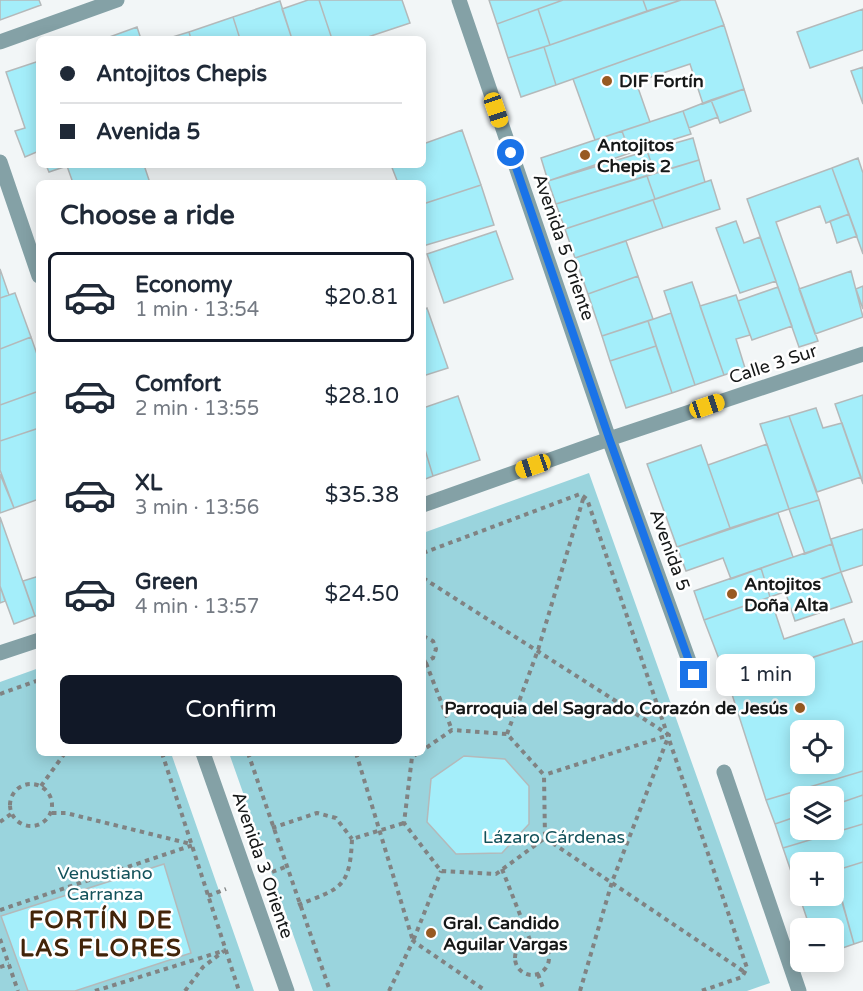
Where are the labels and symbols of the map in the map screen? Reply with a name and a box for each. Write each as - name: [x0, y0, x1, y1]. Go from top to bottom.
- place label: DIF Fortín: [619, 70, 704, 92]
- marker: DIF Fortín: [600, 74, 614, 88]
- car: [482, 90, 510, 130]
- place label: Antojitos Chepis 2: [597, 134, 675, 177]
- route start: [497, 139, 524, 166]
- marker: Antojitos Chepis 2: [578, 148, 592, 162]
- street label: Avenida 5 Oriente: [529, 171, 599, 323]
- street label: Calle 3 Sur: [726, 339, 820, 389]
- car: [687, 392, 727, 420]
- car: [513, 452, 553, 480]
- street label: Avenida 5: [645, 506, 695, 594]
- place label: Antojitos Doña Alta: [744, 573, 829, 616]
- marker: Antojitos Doña Alta: [725, 587, 739, 601]
- callout: 1 min: [715, 654, 814, 696]
- route end: [680, 661, 707, 688]
- place label: Parroquia del Sagrado Corazón de Jesús: [444, 697, 788, 719]
- marker: Parroquia del Sagrado Corazón de Jesús: [793, 701, 807, 715]
- street label: Avenida 3 Oriente: [228, 789, 298, 941]
- park label: Lázaro Cárdenas: [483, 826, 625, 848]
- park label: Venustiano Carranza: [57, 862, 153, 905]
- district label: FORTÍN DE LAS FLORES: [20, 905, 182, 963]
- place label: Gral. Candido Aguilar Vargas: [443, 912, 568, 955]
- marker: Gral. Candido Aguilar Vargas: [424, 926, 438, 940]

